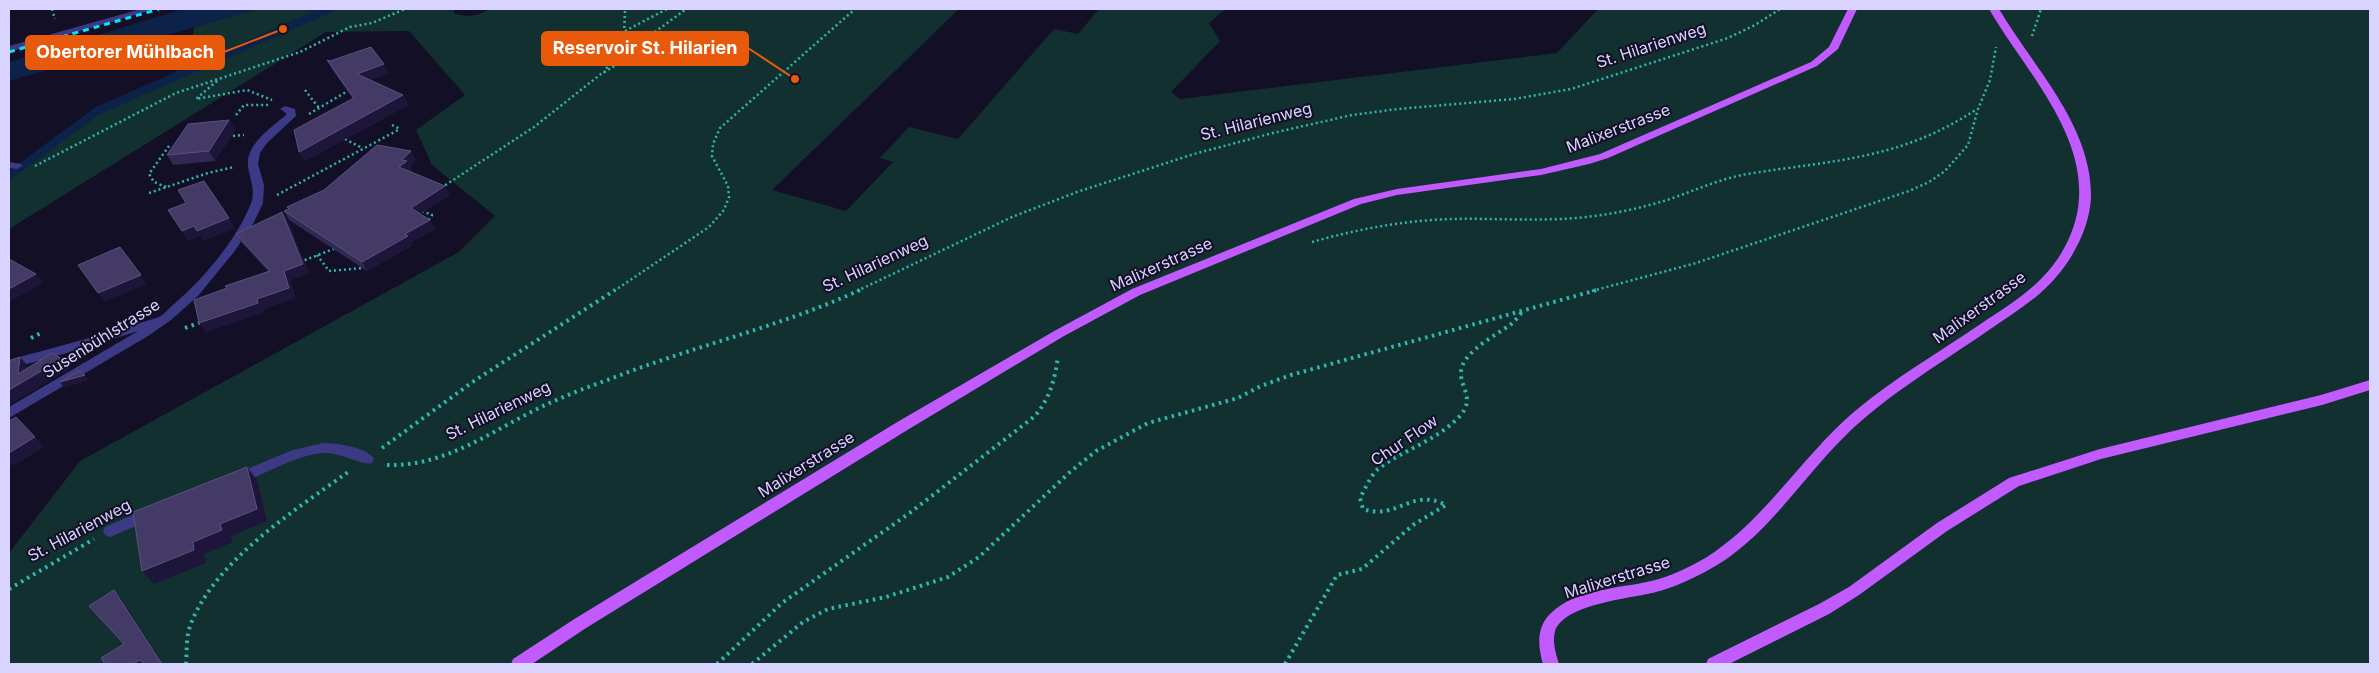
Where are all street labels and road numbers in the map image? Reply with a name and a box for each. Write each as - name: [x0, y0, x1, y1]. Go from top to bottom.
- street label: St. Hilarienweg: [1594, 18, 1708, 72]
- street label: St. Hilarienweg: [1198, 97, 1314, 145]
- street label: Malixerstrasse: [1563, 99, 1673, 157]
- street label: St. Hilarienweg: [819, 230, 931, 296]
- street label: Malixerstrasse: [1107, 233, 1215, 295]
- street label: Malixerstrasse: [1929, 267, 2029, 347]
- street label: Susenbühlstrasse: [39, 294, 163, 382]
- street label: St. Hilarienweg: [442, 376, 554, 444]
- street label: Chur Flow: [1367, 410, 1441, 470]
- street label: Malixerstrasse: [754, 426, 858, 502]
- street label: St. Hilarienweg: [24, 494, 134, 566]
- street label: Malixerstrasse: [1562, 551, 1672, 603]

